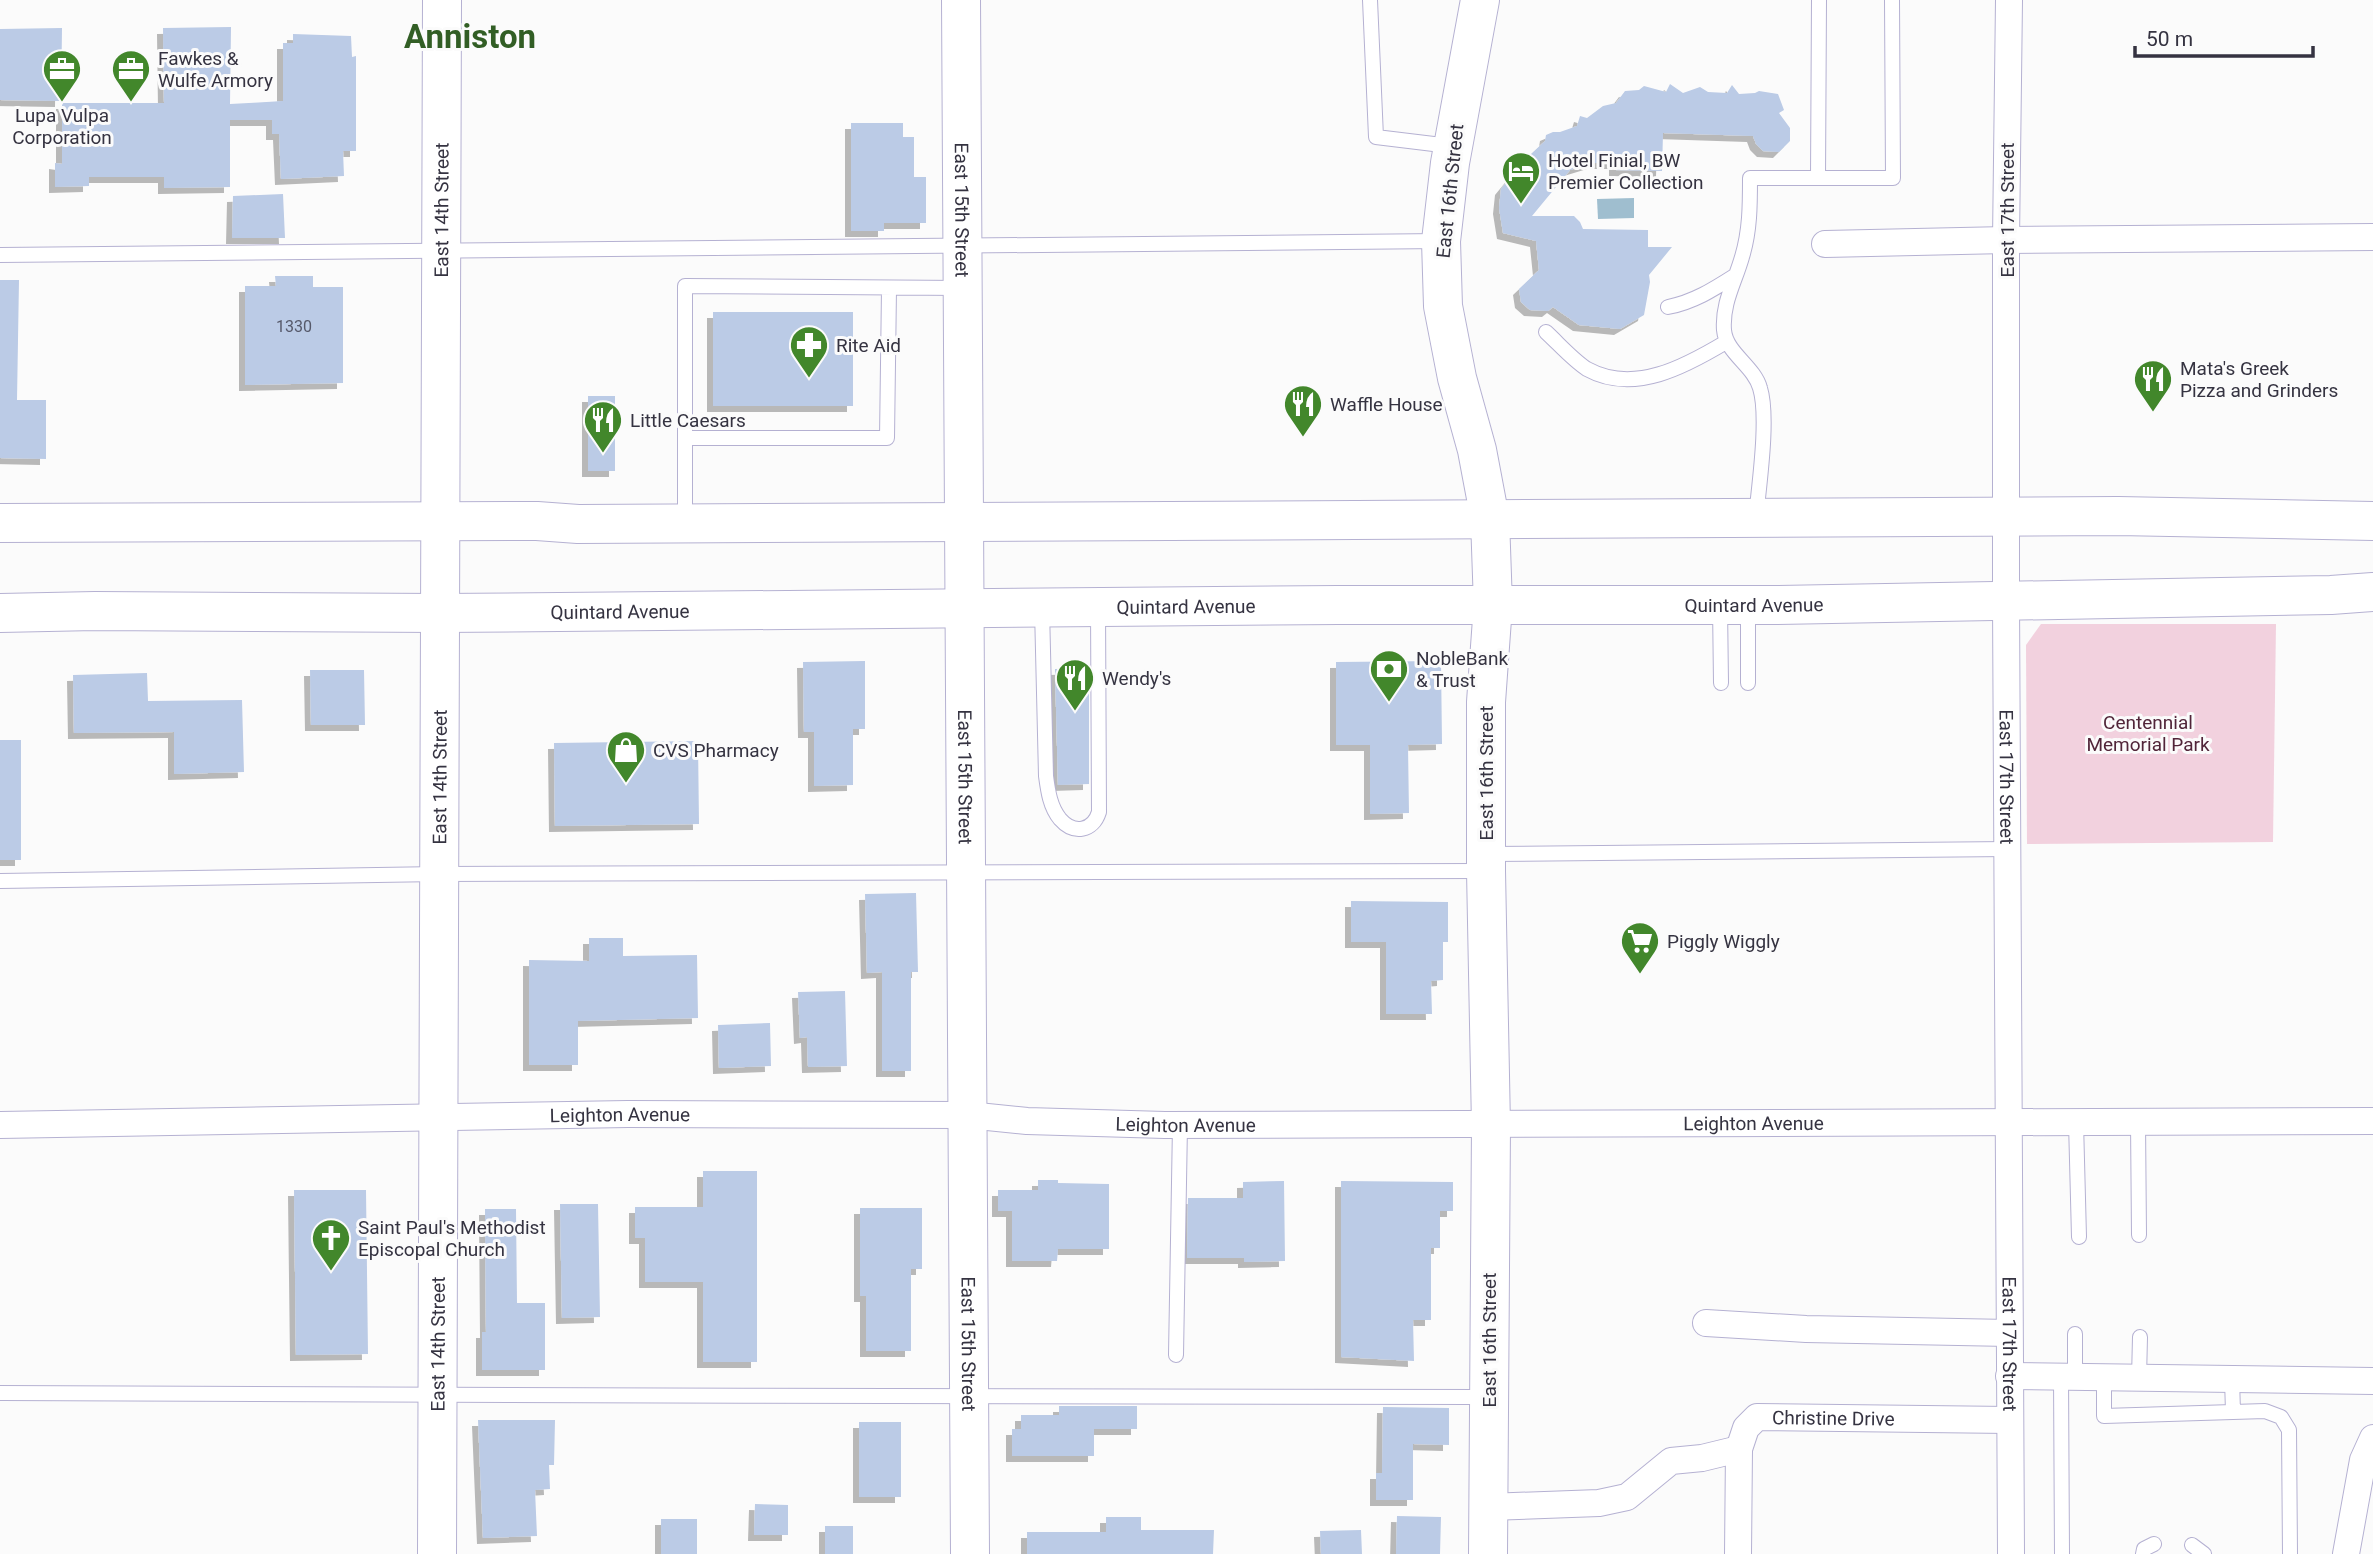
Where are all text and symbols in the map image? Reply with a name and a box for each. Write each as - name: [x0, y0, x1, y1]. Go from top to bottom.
- scale bar: [2135, 14, 2314, 58]
- district label: Anniston: [404, 17, 536, 56]
- text: 50 m: [2146, 27, 2193, 51]
- place label: Fawkes & Wulfe Armory: [158, 47, 273, 92]
- office icon: Lupa Vulpa Corporation: [41, 48, 83, 103]
- office icon: Fawkes & Wulfe Armory: [110, 48, 152, 103]
- place label: Lupa Vulpa Corporation: [12, 104, 112, 149]
- street label: East 16th Street: [1432, 123, 1468, 259]
- street label: East 14th Street: [430, 143, 453, 277]
- street label: East 15th Street: [950, 143, 974, 277]
- street label: East 17th Street: [1996, 143, 2019, 277]
- place label: Hotel Finial, BW Premier Collection: [1548, 149, 1703, 194]
- hotel icon: Hotel Finial, BW Premier Collection: [1500, 150, 1542, 205]
- house number: 1330: [276, 317, 312, 336]
- pharmacy icon: Rite Aid: [788, 324, 830, 379]
- place label: Rite Aid: [836, 334, 901, 357]
- place label: Mata's Greek Pizza and Grinders: [2180, 357, 2338, 402]
- restaurant icon: Mata's Greek Pizza and Grinders: [2132, 358, 2174, 413]
- restaurant icon: Waffle House: [1282, 383, 1324, 438]
- place label: Waffle House: [1330, 393, 1443, 416]
- restaurant icon: Little Caesars: [582, 399, 624, 454]
- place label: Little Caesars: [630, 409, 746, 432]
- street label: Quintard Avenue: [1684, 593, 1824, 617]
- street label: Quintard Avenue: [1116, 594, 1256, 618]
- street label: Quintard Avenue: [550, 599, 690, 624]
- place label: NobleBank & Trust: [1416, 647, 1508, 692]
- bank icon: NobleBank & Trust: [1368, 648, 1410, 703]
- restaurant icon: Wendy's: [1054, 657, 1096, 712]
- place label: Wendy's: [1102, 667, 1171, 690]
- street label: East 16th Street: [1475, 706, 1498, 840]
- street label: East 14th Street: [428, 710, 451, 844]
- street label: East 15th Street: [954, 710, 977, 844]
- street label: East 17th Street: [1995, 710, 2019, 844]
- park label: Centennial Memorial Park: [2086, 711, 2210, 756]
- shop icon: CVS Pharmacy: [605, 729, 647, 784]
- place label: CVS Pharmacy: [653, 739, 779, 762]
- supermarket icon: Piggly Wiggly: [1619, 920, 1661, 975]
- place label: Piggly Wiggly: [1667, 930, 1780, 953]
- street label: Leighton Avenue: [550, 1102, 690, 1127]
- street label: Leighton Avenue: [1683, 1111, 1824, 1135]
- street label: Leighton Avenue: [1115, 1112, 1256, 1137]
- place label: Saint Paul's Methodist Episcopal Church: [358, 1216, 546, 1261]
- church icon: Saint Paul's Methodist Episcopal Church: [310, 1217, 352, 1272]
- street label: East 16th Street: [1478, 1273, 1501, 1407]
- street label: East 15th Street: [957, 1276, 981, 1411]
- street label: East 17th Street: [1998, 1276, 2022, 1411]
- street label: East 14th Street: [426, 1277, 449, 1411]
- street label: Christine Drive: [1772, 1406, 1895, 1430]

